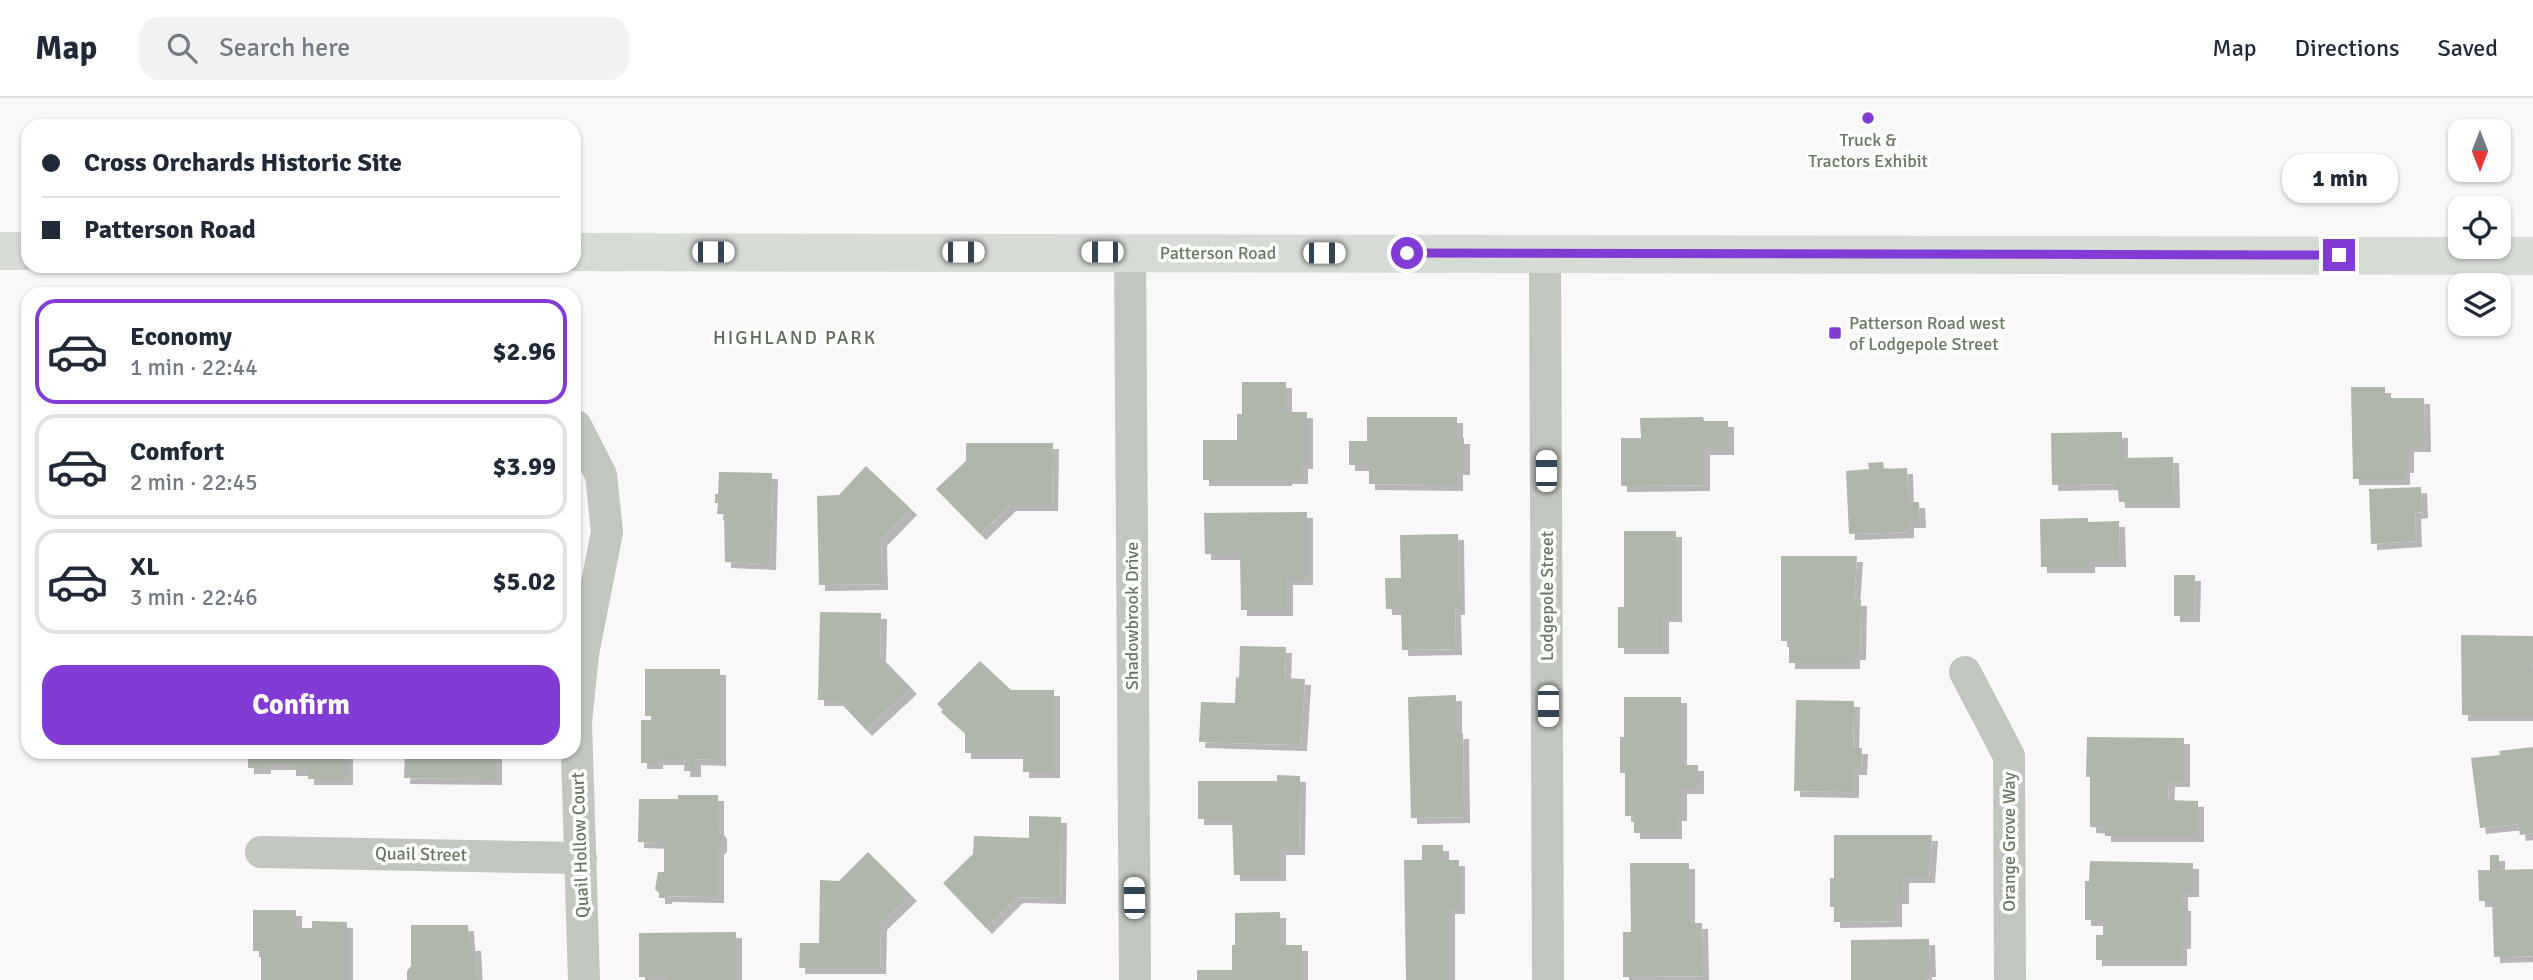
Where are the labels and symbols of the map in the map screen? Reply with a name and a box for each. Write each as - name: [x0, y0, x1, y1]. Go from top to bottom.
- marker: Truck & Tractors Exhibit: [1860, 110, 1876, 126]
- north arrow: [2448, 119, 2511, 182]
- place label: Truck & Tractors Exhibit: [1808, 129, 1928, 172]
- callout: 1 min: [2281, 153, 2397, 202]
- route start: [1391, 237, 1423, 269]
- route end: [2323, 239, 2355, 271]
- car: [693, 242, 735, 263]
- car: [943, 242, 985, 263]
- car: [1082, 242, 1124, 263]
- street label: Patterson Road: [1160, 242, 1276, 264]
- car: [1304, 243, 1346, 264]
- place label: Patterson Road west of Lodgepole Street: [1849, 312, 2005, 355]
- marker: Patterson Road west of Lodgepole Street: [1827, 325, 1843, 341]
- district label: HIGHLAND PARK: [713, 326, 877, 350]
- car: [1536, 450, 1557, 492]
- street label: Lodgepole Street: [1536, 531, 1558, 661]
- street label: Shadowbrook Drive: [1121, 542, 1143, 690]
- car: [1538, 685, 1559, 727]
- street label: Quail Hollow Court: [566, 772, 594, 918]
- street label: Orange Grove Way: [1998, 772, 2020, 912]
- street label: Quail Street: [375, 842, 467, 866]
- car: [1124, 877, 1145, 919]

